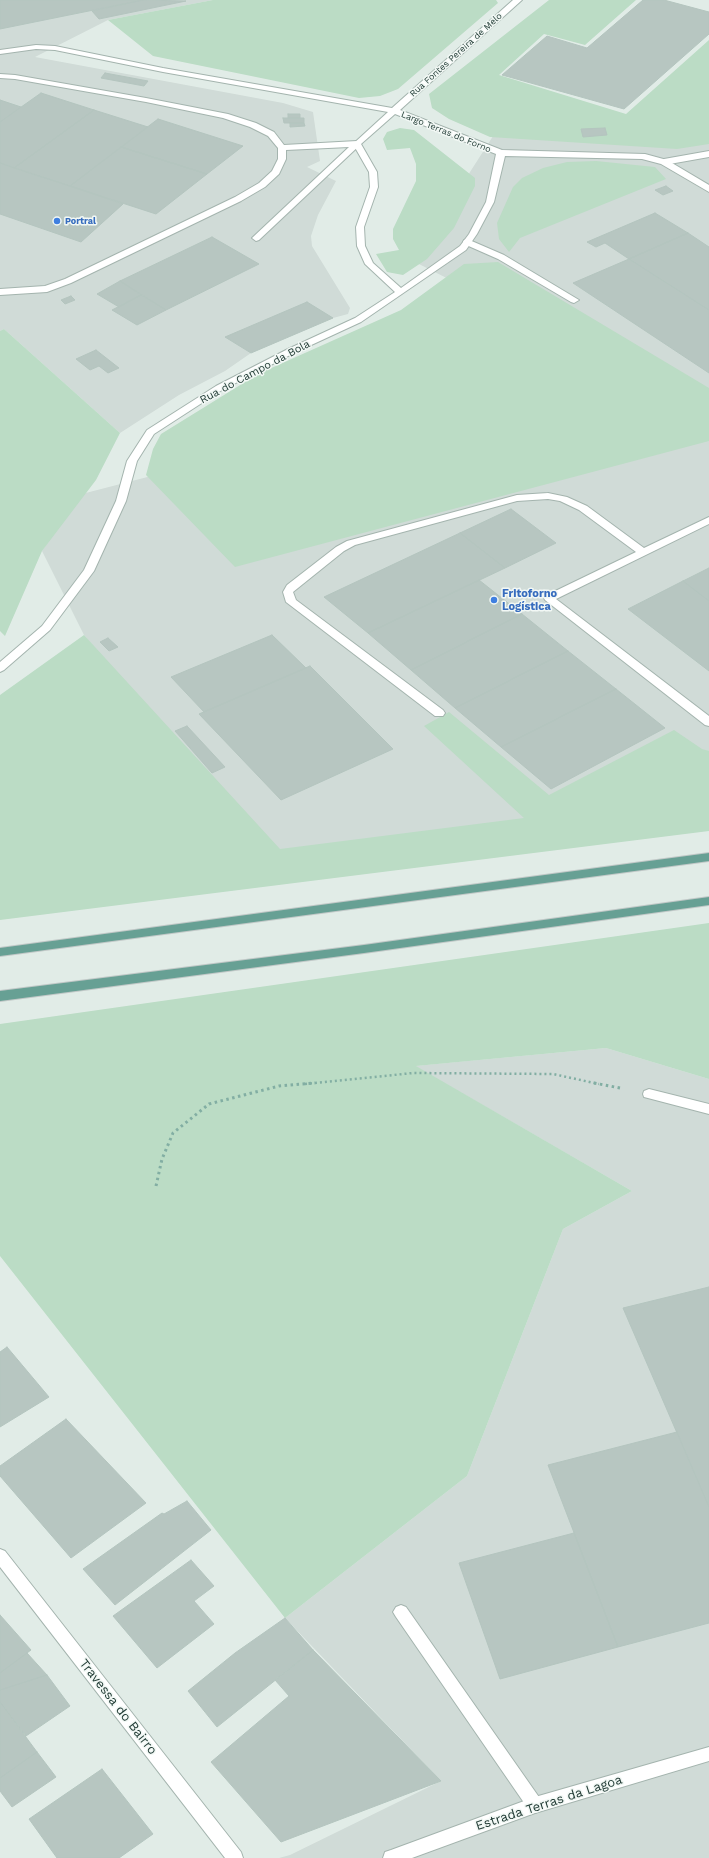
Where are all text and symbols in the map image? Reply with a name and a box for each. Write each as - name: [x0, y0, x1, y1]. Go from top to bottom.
- street label: Rua Fontes Pereira de Melo: [408, 11, 504, 99]
- street label: Largo Terras do Forno: [399, 109, 493, 155]
- marker: Portral: [52, 216, 62, 226]
- place label: Portral: [65, 216, 96, 226]
- street label: Rua do Campo da Bola: [198, 337, 312, 407]
- place label: Fritoforno Logística: [502, 587, 557, 613]
- marker: Fritoforno Logística: [489, 595, 499, 605]
- street label: Travessa do Bairro: [76, 1656, 160, 1758]
- street label: Estrada Terras da Lagoa: [474, 1772, 624, 1834]

